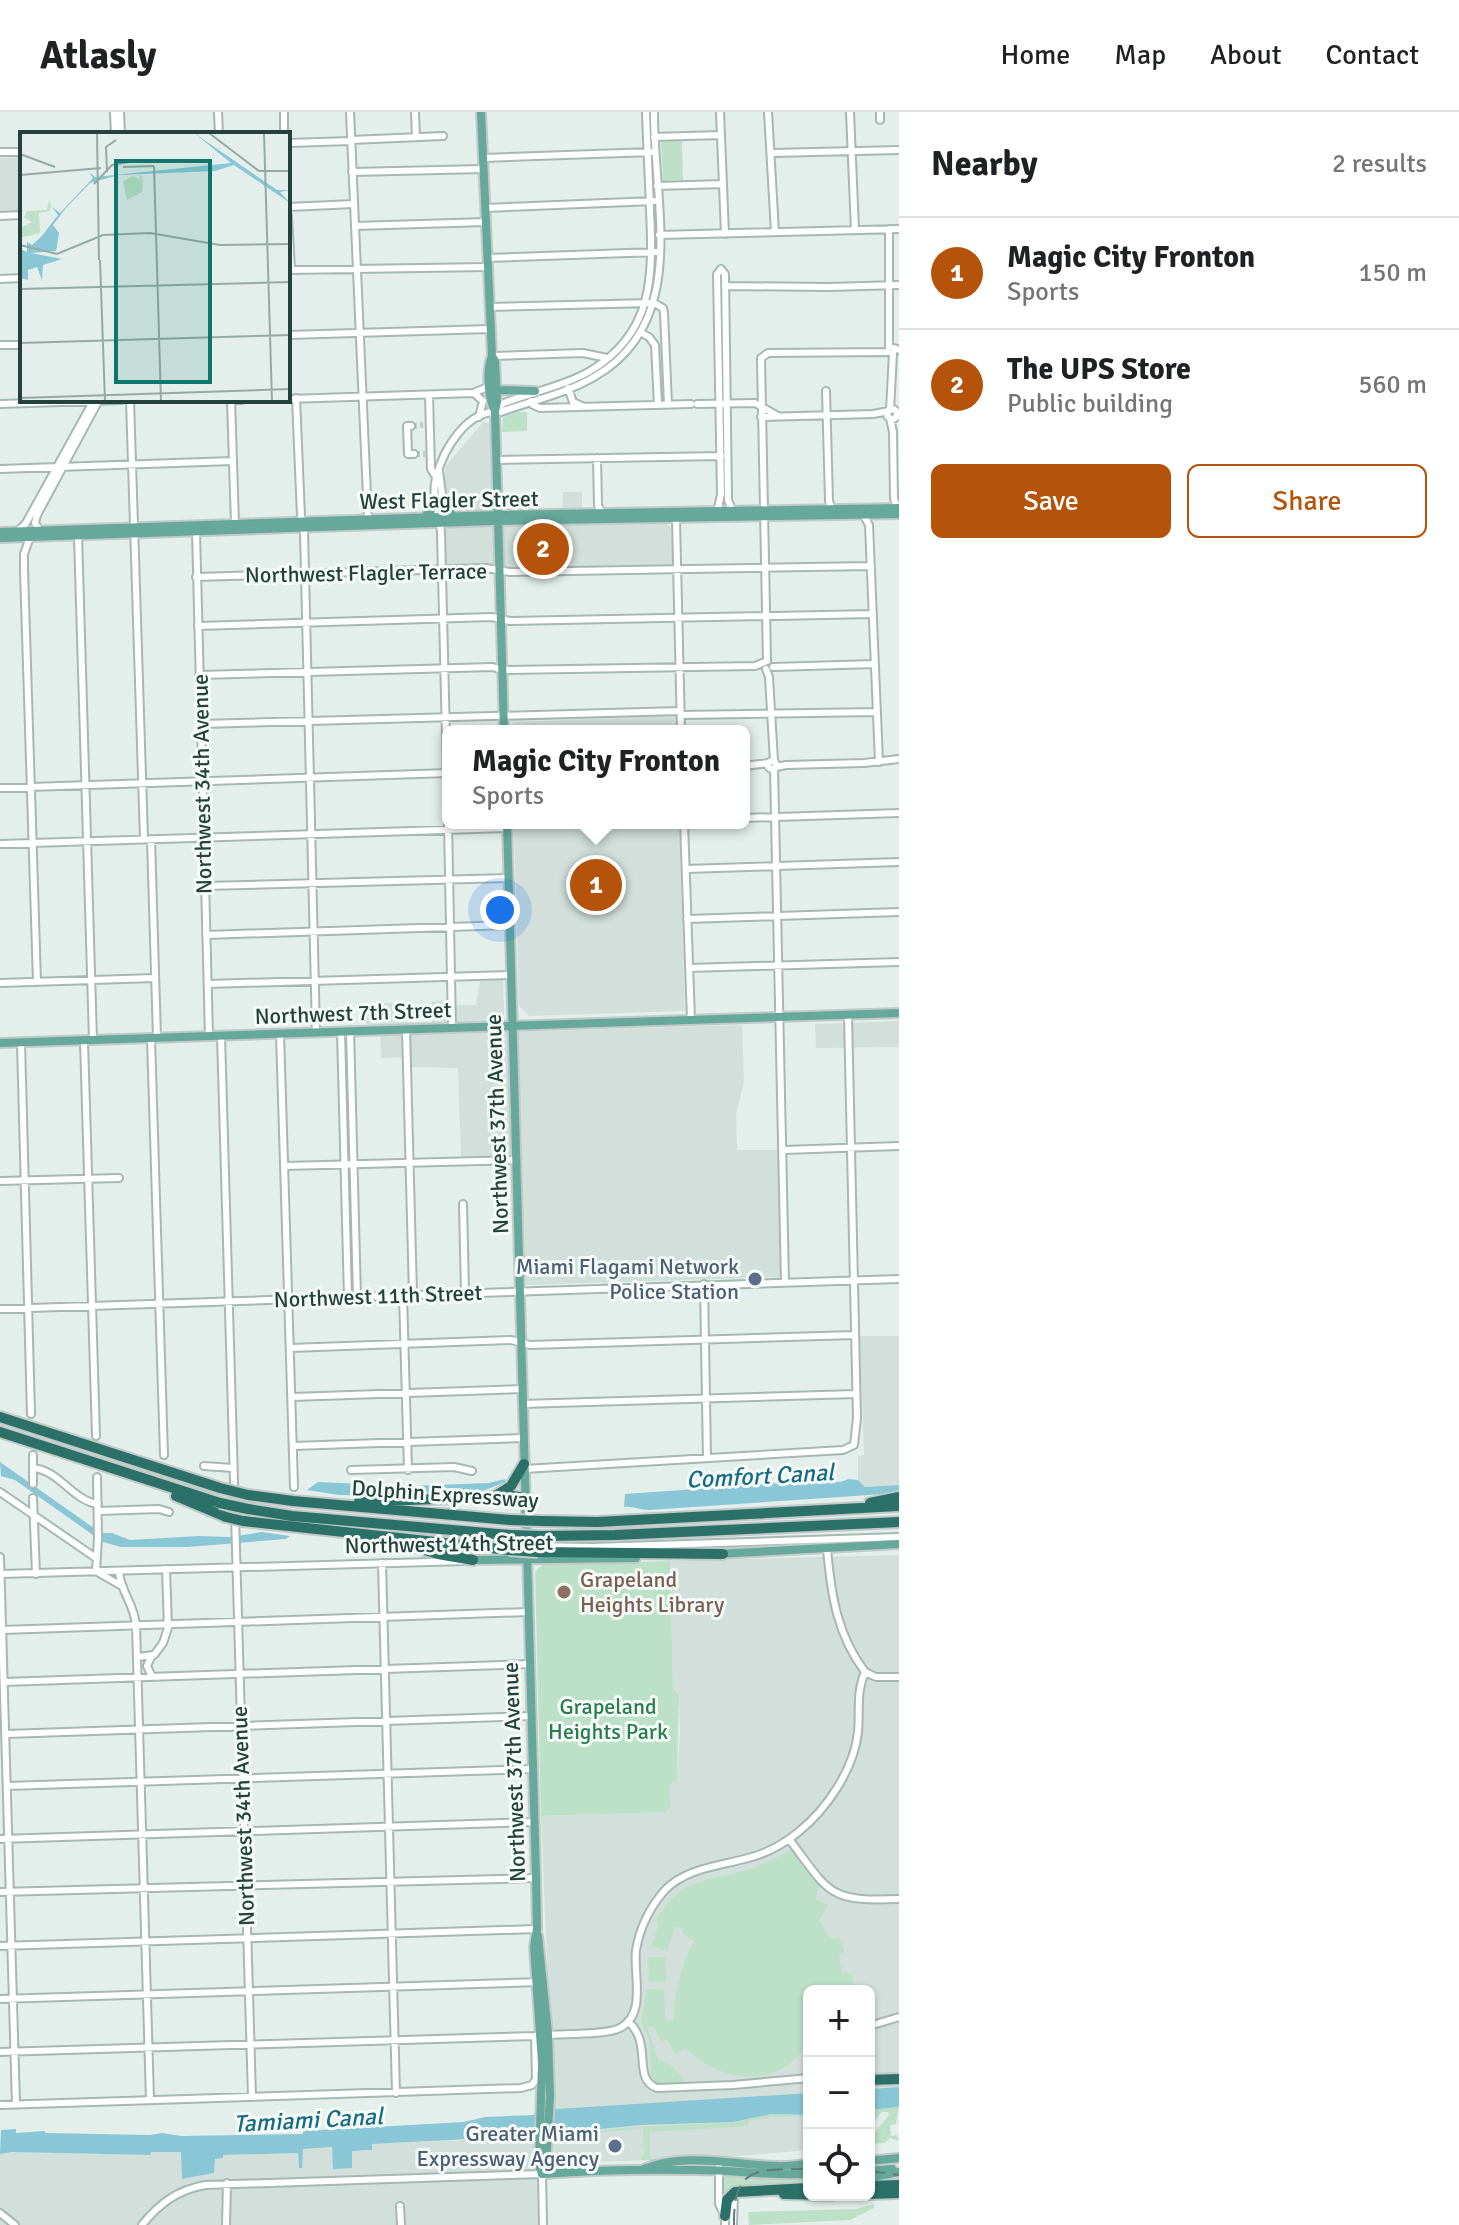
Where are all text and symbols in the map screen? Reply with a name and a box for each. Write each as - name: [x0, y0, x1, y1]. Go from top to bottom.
- text: Atlasly: [40, 32, 156, 79]
- text: Home: [1001, 38, 1070, 72]
- text: Map: [1114, 38, 1166, 72]
- text: About: [1210, 38, 1282, 72]
- text: Contact: [1326, 38, 1419, 72]
- inset map: [20, 132, 290, 402]
- text: Nearby: [931, 143, 1038, 185]
- text: 2 results: [1332, 148, 1427, 180]
- text: Magic City Fronton: [1007, 239, 1255, 276]
- text: 1: [950, 257, 964, 289]
- text: 150 m: [1358, 257, 1427, 289]
- text: Sports: [1007, 276, 1079, 308]
- text: The UPS Store: [1007, 351, 1191, 388]
- text: 2: [950, 369, 964, 401]
- text: 560 m: [1358, 369, 1427, 401]
- text: Public building: [1007, 388, 1173, 420]
- button: Save: [931, 464, 1171, 538]
- button: Share: [1187, 464, 1427, 538]
- street label: West Flagler Street: [359, 485, 539, 515]
- pin: 2: [517, 519, 569, 579]
- street label: Northwest Flagler Terrace: [245, 557, 487, 589]
- street label: Northwest 34th Avenue: [187, 674, 217, 894]
- popup: [442, 725, 750, 829]
- text: Magic City Fronton: [472, 743, 720, 780]
- text: Sports: [472, 780, 544, 812]
- pin: 1: [570, 855, 622, 915]
- your location: [480, 890, 520, 930]
- street label: Northwest 7th Street: [254, 996, 452, 1030]
- street label: Northwest 37th Avenue: [480, 1014, 514, 1234]
- place label: Miami Flagami Network Police Station: [516, 1253, 739, 1305]
- marker: Miami Flagami Network Police Station: [746, 1270, 764, 1288]
- street label: Northwest 11th Street: [273, 1279, 483, 1313]
- water label: Comfort Canal: [685, 1457, 837, 1495]
- street label: Dolphin Expressway: [350, 1474, 540, 1514]
- street label: Northwest 14th Street: [344, 1529, 554, 1559]
- place label: Grapeland Heights Library: [580, 1566, 725, 1618]
- marker: Grapeland Heights Library: [555, 1583, 573, 1601]
- street label: Northwest 37th Avenue: [497, 1662, 531, 1882]
- park label: Grapeland Heights Park: [548, 1693, 668, 1745]
- street label: Northwest 34th Avenue: [226, 1706, 260, 1926]
- map controls: [803, 1985, 875, 2201]
- button: +: [803, 1985, 875, 2057]
- button: −: [803, 2057, 875, 2129]
- water label: Tamiami Canal: [232, 2101, 385, 2139]
- place label: Greater Miami Expressway Agency: [417, 2120, 600, 2172]
- button: locate: [803, 2129, 875, 2201]
- marker: Greater Miami Expressway Agency: [606, 2137, 624, 2155]

